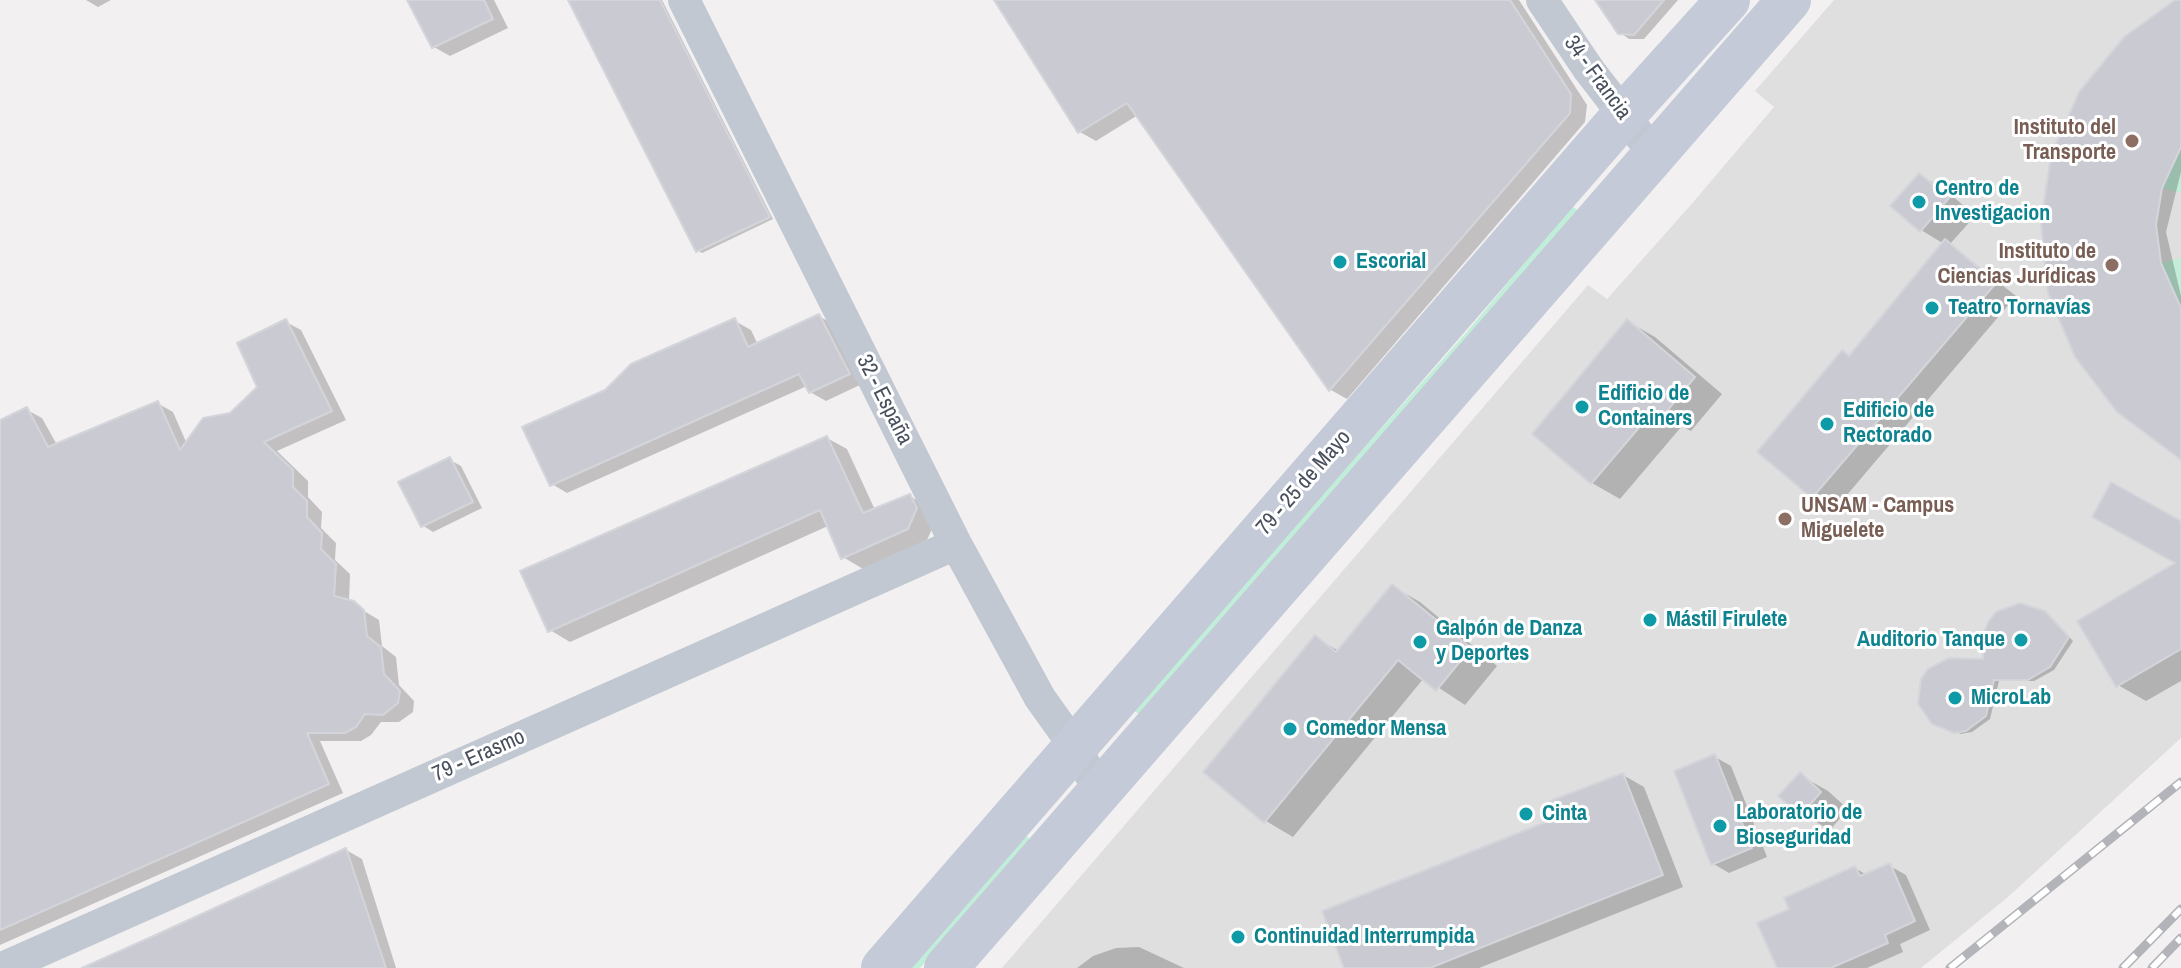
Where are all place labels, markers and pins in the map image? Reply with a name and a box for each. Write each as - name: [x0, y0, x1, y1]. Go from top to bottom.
- place label: Instituto del Transporte: [2014, 115, 2116, 166]
- marker: Instituto del Transporte: [2123, 132, 2141, 150]
- place label: Centro de Investigacion: [1935, 176, 2050, 228]
- marker: Centro de Investigacion: [1910, 193, 1928, 211]
- place label: Instituto de Ciencias Jurídicas: [1938, 239, 2096, 290]
- place label: Escorial: [1356, 249, 1426, 275]
- marker: Escorial: [1331, 253, 1349, 271]
- marker: Instituto de Ciencias Jurídicas: [2103, 256, 2121, 274]
- place label: Teatro Tornavías: [1948, 295, 2091, 321]
- marker: Teatro Tornavías: [1923, 299, 1941, 317]
- place label: Edificio de Containers: [1598, 381, 1692, 432]
- marker: Edificio de Containers: [1573, 398, 1591, 416]
- place label: Edificio de Rectorado: [1843, 398, 1934, 450]
- marker: Edificio de Rectorado: [1818, 415, 1836, 433]
- place label: UNSAM - Campus Miguelete: [1801, 493, 1954, 544]
- marker: UNSAM - Campus Miguelete: [1776, 510, 1794, 528]
- place label: Mástil Firulete: [1666, 607, 1787, 633]
- marker: Mástil Firulete: [1641, 611, 1659, 629]
- place label: Galpón de Danza y Deportes: [1436, 616, 1582, 668]
- place label: Auditorio Tanque: [1857, 627, 2005, 653]
- marker: Auditorio Tanque: [2012, 631, 2030, 649]
- marker: Galpón de Danza y Deportes: [1411, 633, 1429, 651]
- place label: MicroLab: [1971, 685, 2051, 711]
- marker: MicroLab: [1946, 689, 1964, 707]
- place label: Comedor Mensa: [1306, 716, 1446, 742]
- marker: Comedor Mensa: [1281, 720, 1299, 738]
- place label: Laboratorio de Bioseguridad: [1736, 800, 1862, 852]
- place label: Cinta: [1542, 801, 1587, 827]
- marker: Cinta: [1517, 805, 1535, 823]
- marker: Laboratorio de Bioseguridad: [1711, 817, 1729, 835]
- place label: Continuidad Interrumpida: [1254, 924, 1475, 950]
- marker: Continuidad Interrumpida: [1229, 928, 1247, 946]

